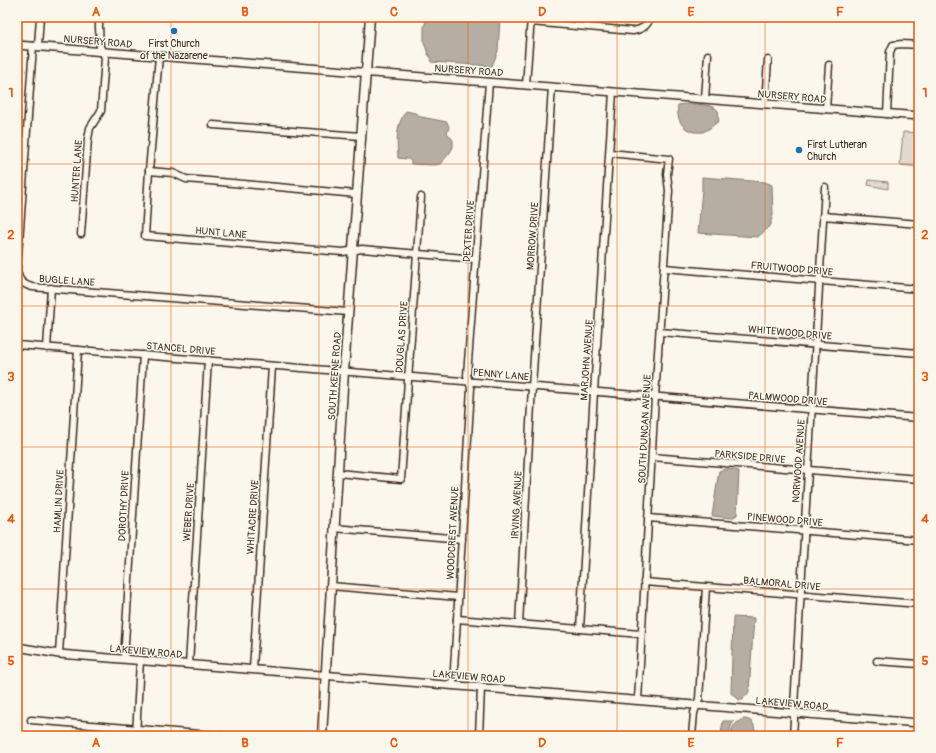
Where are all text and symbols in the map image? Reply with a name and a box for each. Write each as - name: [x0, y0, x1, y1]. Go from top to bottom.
- text: A: [92, 4, 101, 20]
- text: B: [241, 4, 249, 20]
- text: C: [390, 4, 398, 20]
- text: D: [538, 4, 546, 20]
- text: E: [688, 4, 695, 20]
- text: F: [836, 4, 844, 20]
- marker: First Church of the Nazarene: [169, 26, 179, 36]
- street label: NURSERY ROAD: [63, 33, 133, 51]
- place label: First Church of the Nazarene: [140, 38, 208, 62]
- street label: NURSERY ROAD: [434, 63, 504, 79]
- text: 1: [8, 85, 14, 101]
- text: 1: [922, 85, 928, 101]
- street label: NURSERY ROAD: [757, 88, 827, 106]
- street label: HUNTER LANE: [69, 139, 85, 203]
- place label: First Lutheran Church: [807, 139, 867, 163]
- marker: First Lutheran Church: [794, 145, 804, 155]
- street label: DEXTER DRIVE: [461, 200, 477, 262]
- street label: MORROW DRIVE: [525, 202, 541, 271]
- street label: HUNT LANE: [195, 225, 247, 241]
- text: 2: [7, 227, 15, 243]
- text: 2: [921, 227, 929, 243]
- street label: FRUITWOOD DRIVE: [750, 259, 834, 279]
- street label: BUGLE LANE: [39, 273, 95, 289]
- street label: DOUGLAS DRIVE: [393, 301, 410, 373]
- street label: MARJOHN AVENUE: [578, 319, 596, 401]
- street label: WHITEWOOD DRIVE: [747, 323, 832, 343]
- street label: SOUTH KEENE ROAD: [326, 332, 344, 421]
- street label: STANCEL DRIVE: [146, 340, 216, 358]
- street label: PENNY LANE: [472, 367, 530, 383]
- text: 3: [7, 369, 15, 385]
- text: 3: [921, 369, 929, 385]
- street label: SOUTH DUNCAN AVENUE: [636, 374, 654, 484]
- street label: PALMWOOD DRIVE: [748, 390, 828, 408]
- street label: NORWOOD AVENUE: [790, 419, 808, 503]
- street label: PARKSIDE DRIVE: [714, 448, 786, 466]
- street label: HAMLIN DRIVE: [51, 469, 67, 533]
- street label: DOROTHY DRIVE: [116, 470, 132, 542]
- street label: IRVING AVENUE: [509, 471, 525, 539]
- street label: WHITACRE DRIVE: [244, 479, 262, 555]
- street label: WEBER DRIVE: [181, 482, 197, 542]
- street label: WOODCREST AVENUE: [445, 486, 461, 580]
- text: 4: [7, 511, 15, 527]
- street label: PINEWOOD DRIVE: [747, 511, 823, 529]
- text: 4: [921, 511, 929, 527]
- street label: BALMORAL DRIVE: [743, 575, 821, 593]
- street label: LAKEVIEW ROAD: [109, 643, 183, 661]
- text: 5: [7, 653, 15, 669]
- text: 5: [921, 653, 929, 669]
- street label: LAKEVIEW ROAD: [432, 668, 506, 686]
- street label: LAKEVIEW ROAD: [755, 695, 829, 713]
- text: A: [92, 735, 101, 751]
- text: B: [241, 735, 249, 751]
- text: C: [390, 735, 398, 751]
- text: D: [538, 735, 546, 751]
- text: E: [688, 735, 695, 751]
- text: F: [836, 735, 844, 751]

